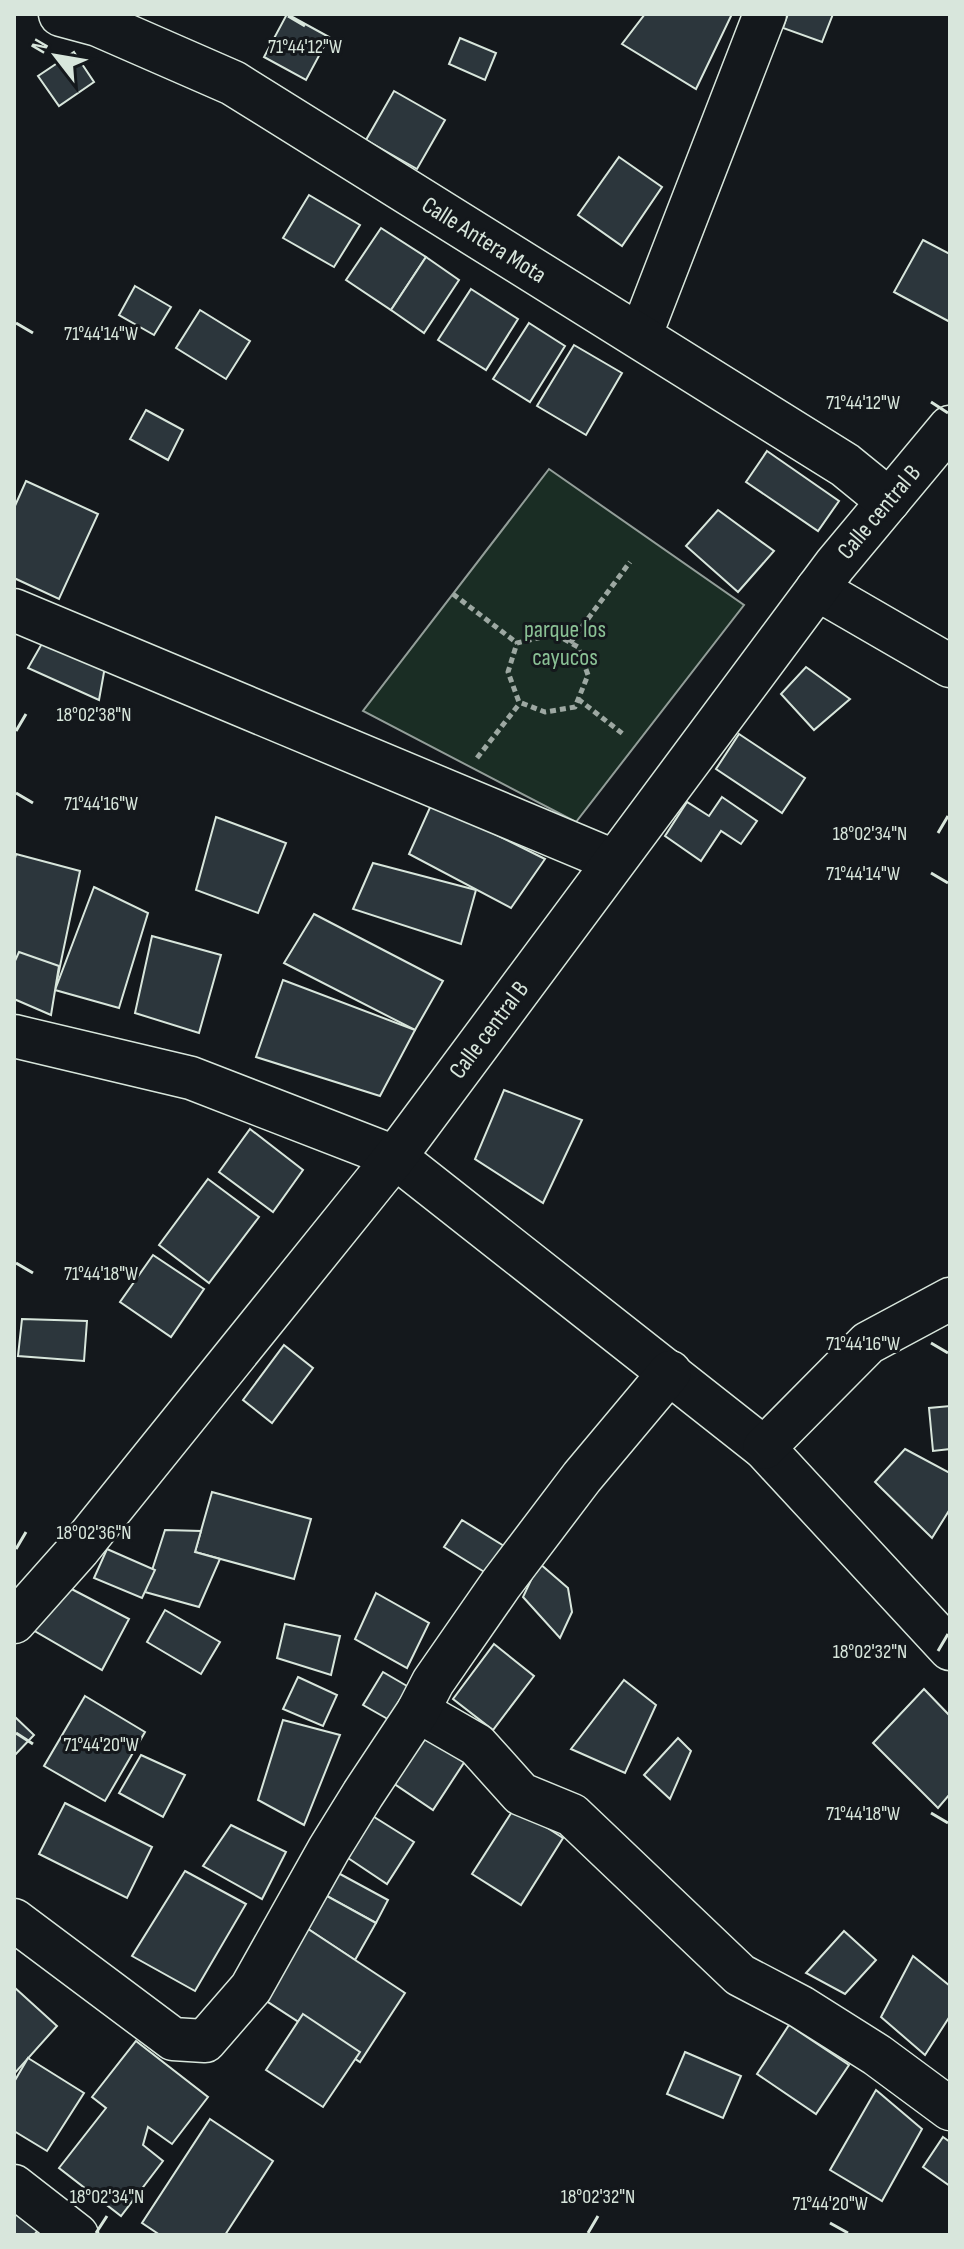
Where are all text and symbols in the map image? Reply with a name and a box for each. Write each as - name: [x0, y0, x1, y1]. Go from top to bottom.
- north arrow: [16, 16, 96, 96]
- text: N: [26, 34, 55, 58]
- text: 71°44'12"W: [268, 35, 342, 59]
- street label: Calle Antera Mota: [417, 190, 551, 290]
- text: 71°44'14"W: [64, 322, 138, 346]
- text: 71°44'12"W: [826, 391, 900, 415]
- street label: Calle central B: [831, 459, 927, 565]
- park label: parque los cayucos: [524, 615, 606, 672]
- text: 18°02'38"N: [57, 703, 131, 727]
- text: 71°44'16"W: [64, 792, 138, 816]
- text: 18°02'34"N: [833, 822, 907, 846]
- text: 71°44'14"W: [826, 862, 900, 886]
- street label: Calle central B: [443, 976, 535, 1084]
- text: 71°44'18"W: [64, 1262, 138, 1286]
- text: 71°44'16"W: [826, 1332, 900, 1356]
- text: 18°02'36"N: [57, 1521, 131, 1545]
- text: 18°02'32"N: [833, 1640, 907, 1664]
- text: 71°44'20"W: [63, 1733, 139, 1757]
- text: 71°44'18"W: [826, 1802, 900, 1826]
- text: 18°02'34"N: [70, 2185, 144, 2209]
- text: 18°02'32"N: [561, 2185, 635, 2209]
- text: 71°44'20"W: [792, 2192, 868, 2216]

